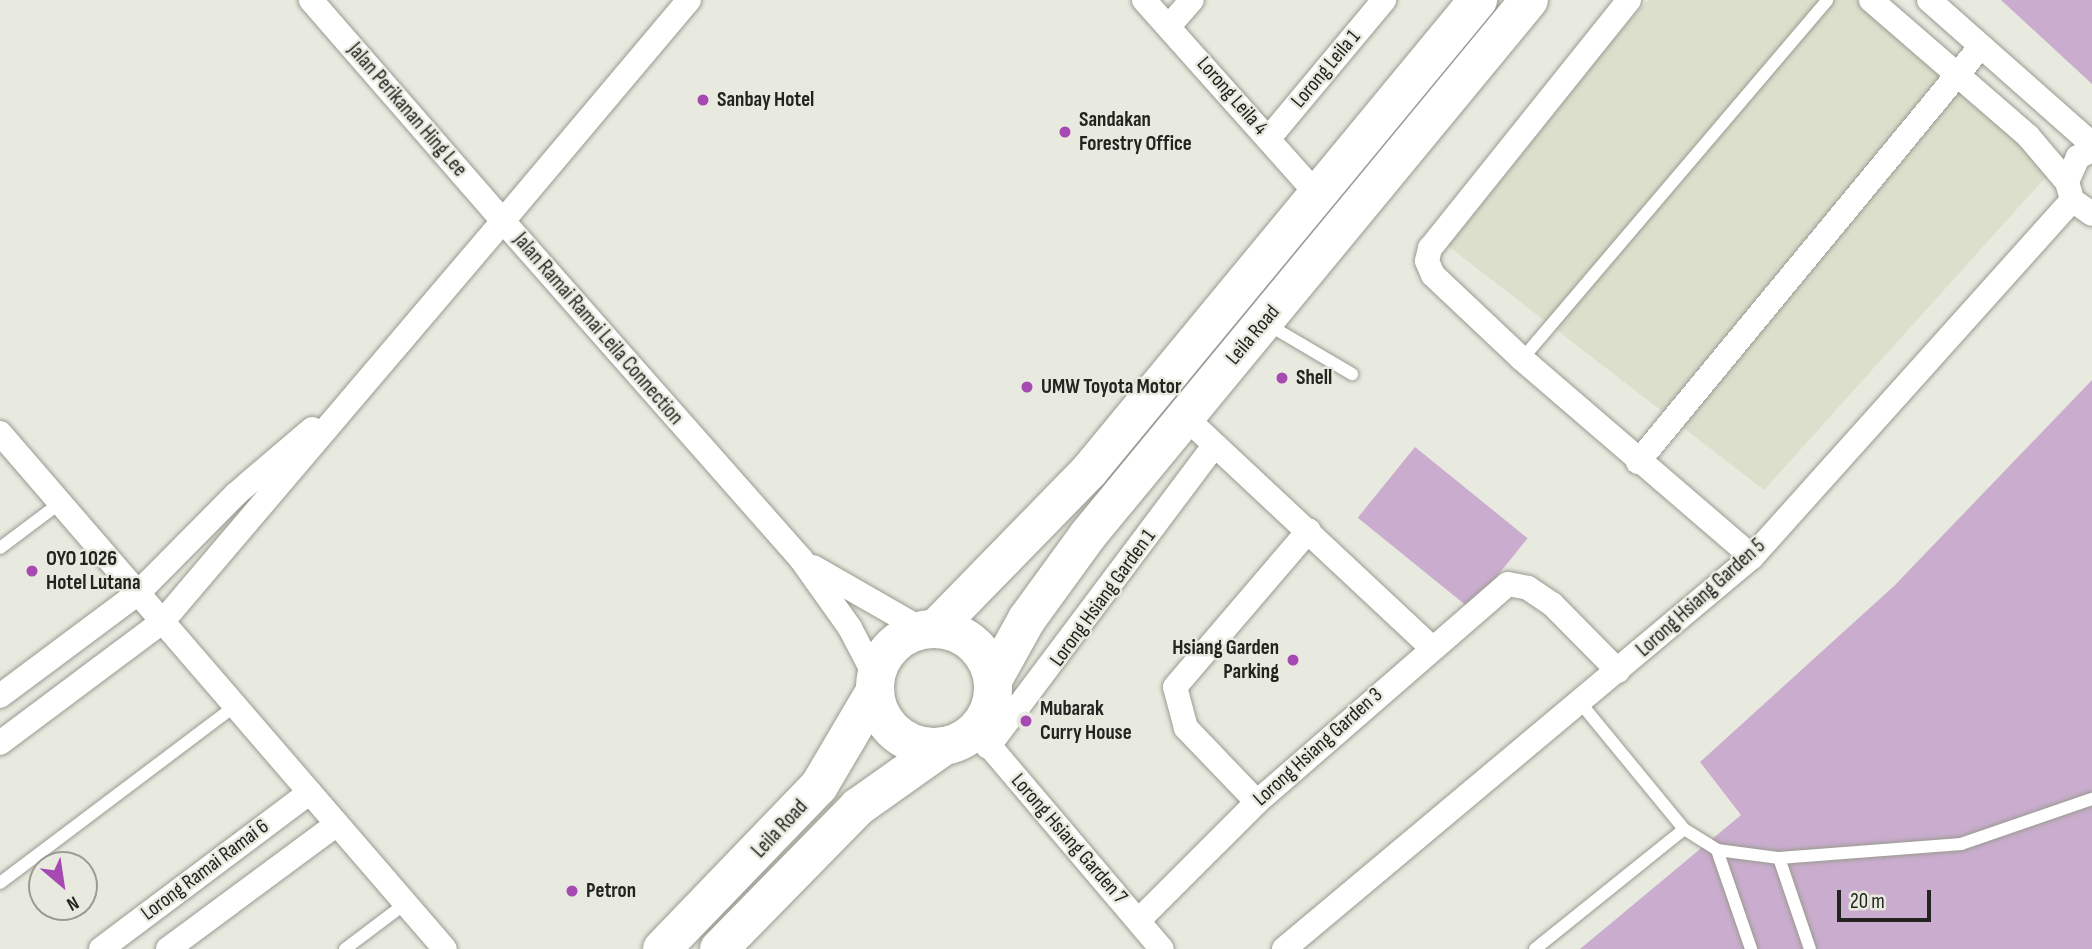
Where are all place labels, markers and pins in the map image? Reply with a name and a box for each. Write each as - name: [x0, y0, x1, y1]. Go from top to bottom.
- place label: Sanbay Hotel: [717, 87, 814, 113]
- marker: Sanbay Hotel: [695, 92, 711, 108]
- place label: Sandakan Forestry Office: [1079, 107, 1192, 157]
- marker: Sandakan Forestry Office: [1057, 124, 1073, 140]
- place label: Shell: [1296, 365, 1332, 391]
- marker: Shell: [1274, 370, 1290, 386]
- place label: UMW Toyota Motor: [1041, 374, 1181, 400]
- marker: UMW Toyota Motor: [1019, 379, 1035, 395]
- place label: OYO 1026 Hotel Lutana: [46, 546, 141, 596]
- marker: OYO 1026 Hotel Lutana: [24, 563, 40, 579]
- place label: Hsiang Garden Parking: [1172, 635, 1279, 685]
- marker: Hsiang Garden Parking: [1285, 652, 1301, 668]
- place label: Mubarak Curry House: [1040, 696, 1132, 746]
- marker: Mubarak Curry House: [1018, 713, 1034, 729]
- place label: Petron: [586, 878, 636, 904]
- marker: Petron: [564, 883, 580, 899]

